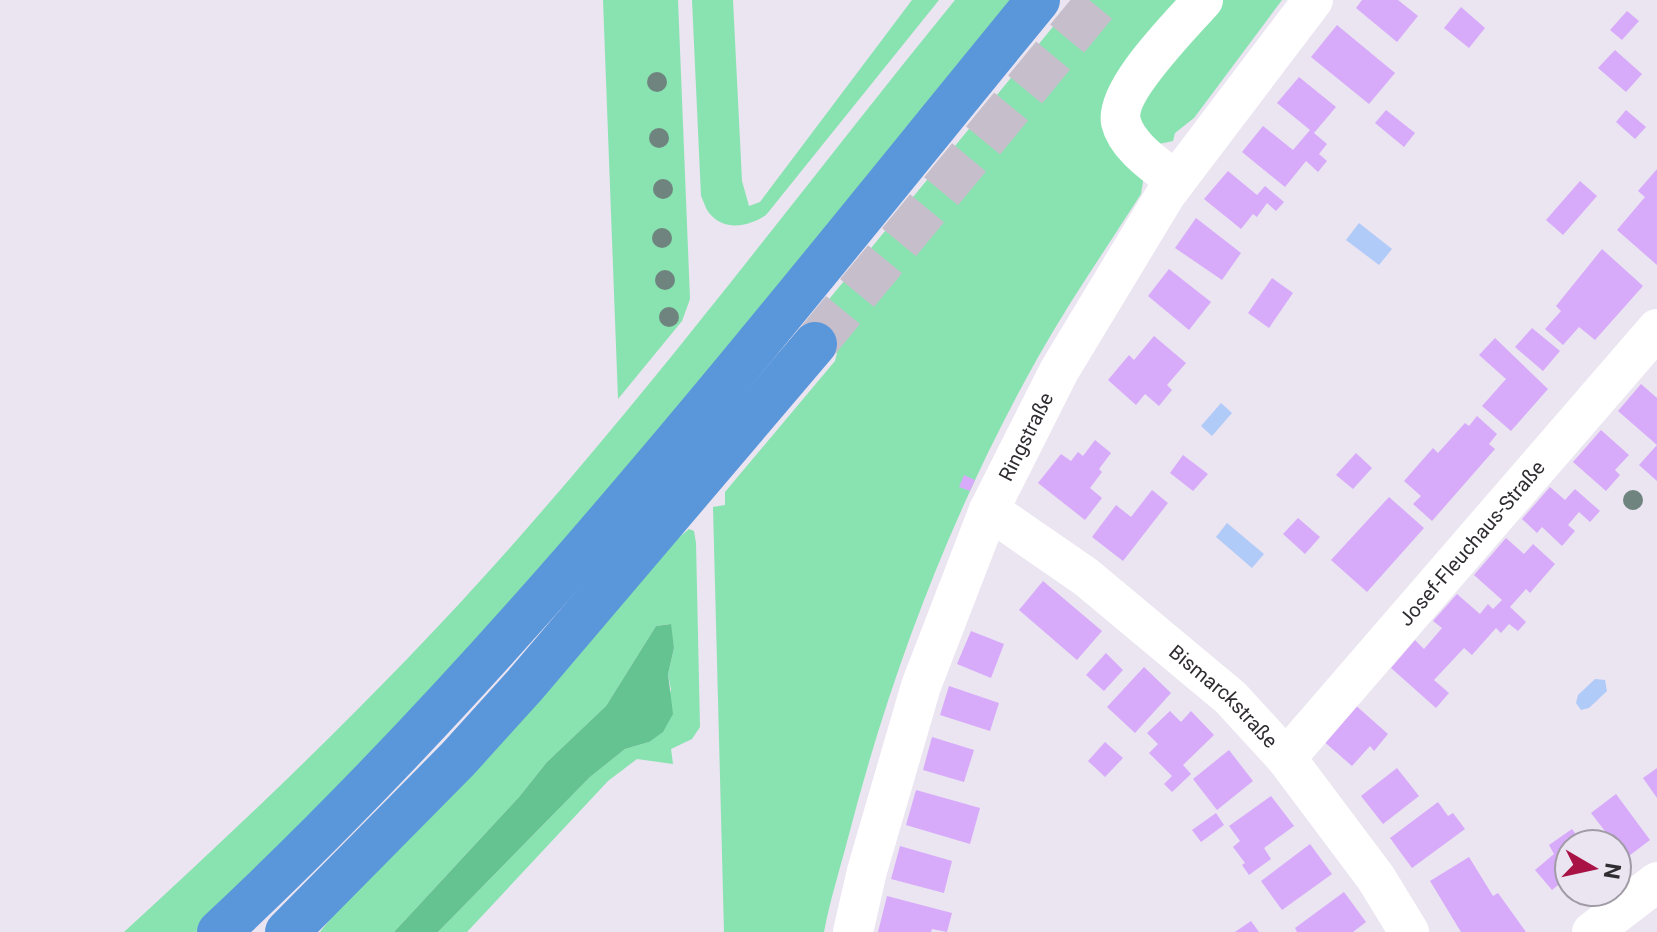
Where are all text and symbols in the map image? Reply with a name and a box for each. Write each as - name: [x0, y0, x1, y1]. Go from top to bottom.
- street label: Ringstraße: [994, 388, 1058, 485]
- street label: Josef-Fleuchaus-Straße: [1394, 456, 1550, 631]
- street label: Bismarckstraße: [1164, 640, 1283, 753]
- north arrow: [1553, 828, 1633, 908]
- text: N: [1599, 861, 1626, 881]

